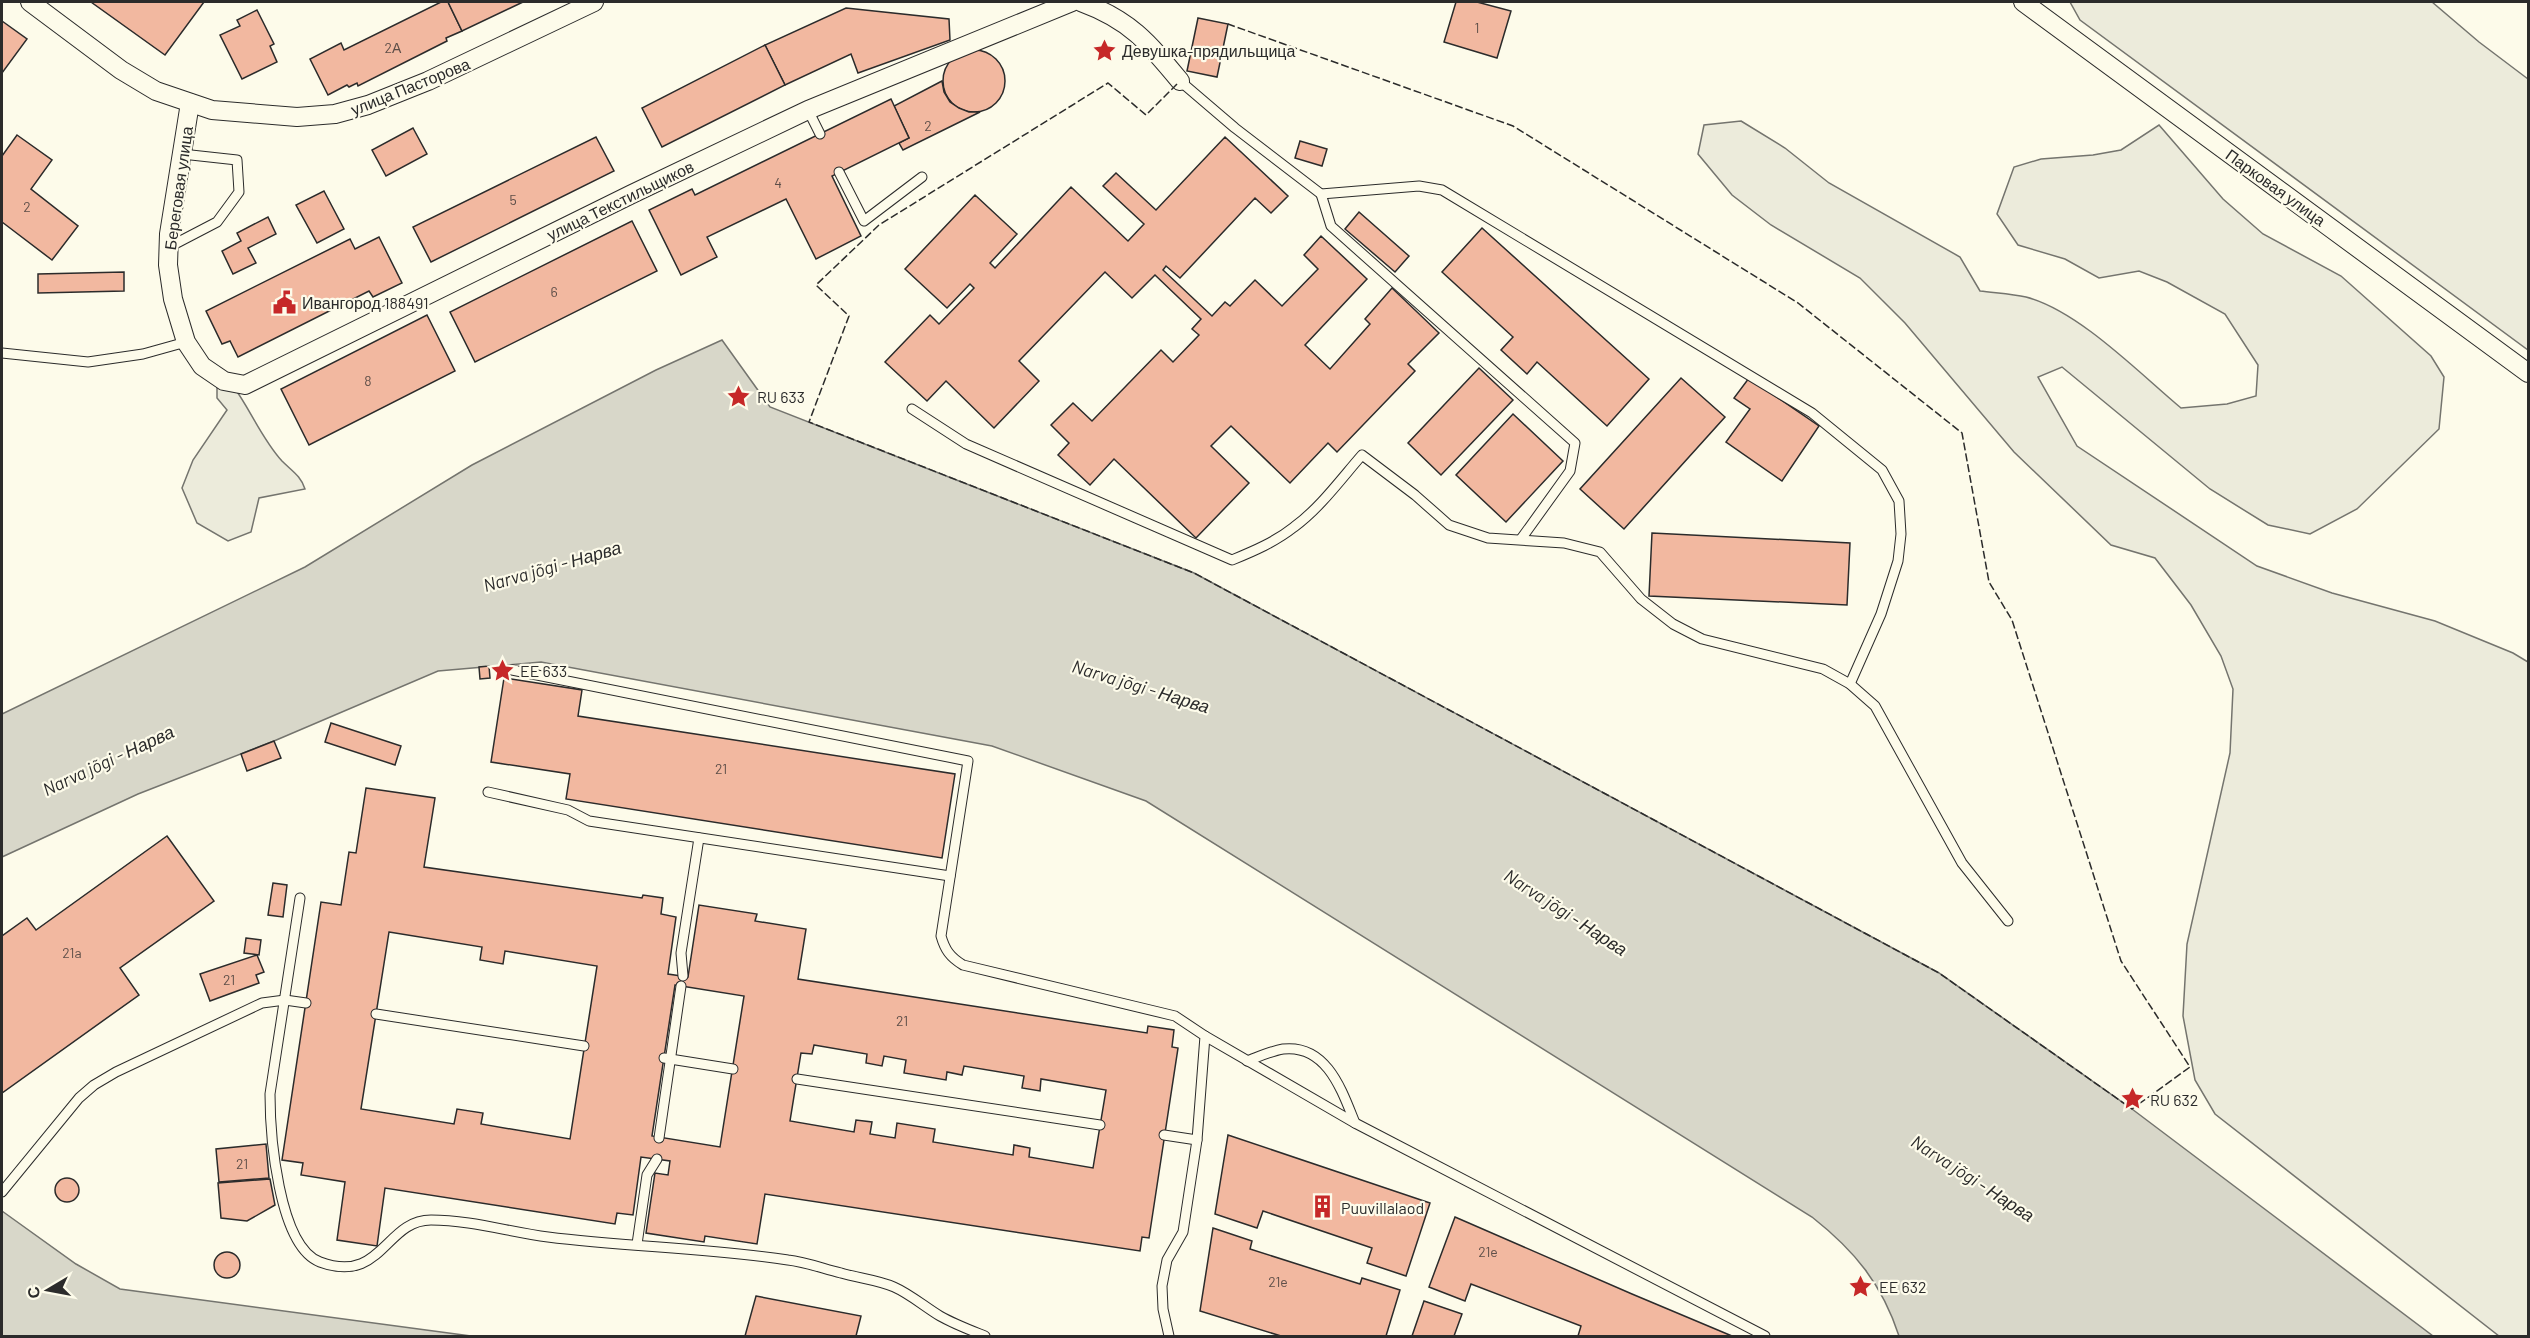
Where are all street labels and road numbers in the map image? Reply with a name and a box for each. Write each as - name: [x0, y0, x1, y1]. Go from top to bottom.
- street label: улица Пасторова: [348, 53, 472, 119]
- street label: Береговая улица: [160, 125, 196, 251]
- street label: Парковая улица: [2223, 145, 2330, 230]
- street label: улица Текстильщиков: [544, 156, 696, 244]

